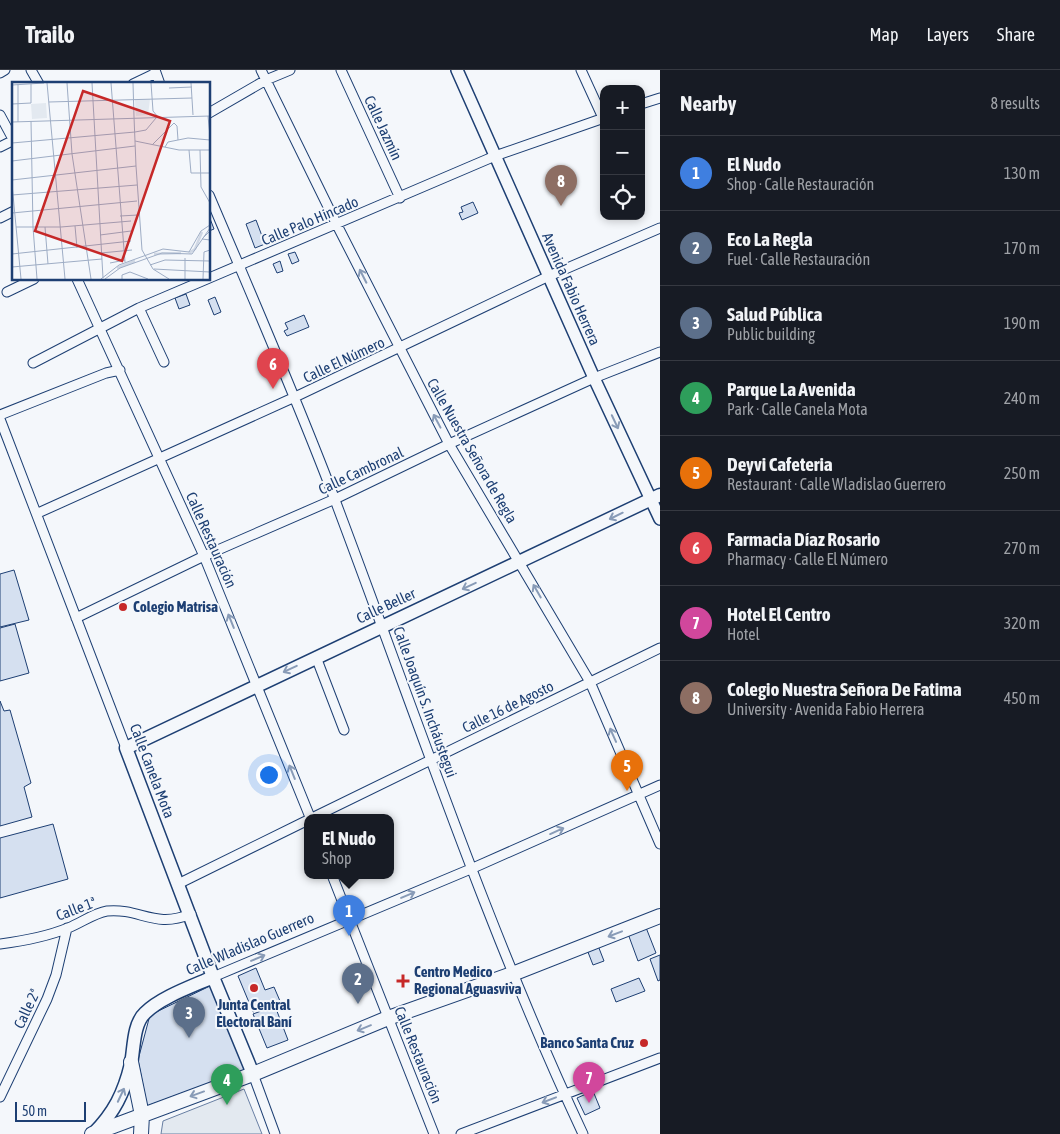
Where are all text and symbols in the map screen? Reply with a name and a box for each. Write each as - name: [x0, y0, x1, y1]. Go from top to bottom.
- text: Trailo: [25, 21, 75, 48]
- text: Map: [869, 24, 898, 45]
- text: Layers: [926, 24, 969, 45]
- text: Share: [997, 24, 1035, 45]
- inset map: [12, 82, 210, 280]
- map controls: [600, 85, 645, 220]
- button: +: [600, 85, 645, 130]
- text: Nearby: [680, 91, 736, 115]
- street label: Calle Jazmín: [361, 93, 406, 163]
- text: 8 results: [990, 94, 1040, 112]
- button: −: [600, 130, 645, 175]
- text: El Nudo: [727, 153, 781, 175]
- text: 1: [692, 164, 700, 182]
- text: 130 m: [1004, 164, 1040, 182]
- pin: 8: [545, 165, 577, 206]
- button: locate: [600, 175, 645, 220]
- text: Shop · Calle Restauración: [727, 175, 874, 193]
- street label: Calle Palo Hincado: [259, 192, 361, 249]
- text: Eco La Regla: [727, 228, 813, 250]
- street label: Avenida Fabio Herrera: [539, 230, 604, 348]
- text: 2: [692, 239, 700, 257]
- text: 170 m: [1004, 239, 1040, 257]
- text: Fuel · Calle Restauración: [727, 250, 870, 268]
- one-way arrow: [358, 269, 368, 284]
- text: Salud Pública: [727, 303, 822, 325]
- text: 3: [692, 314, 700, 332]
- text: 190 m: [1004, 314, 1040, 332]
- text: Public building: [727, 325, 815, 343]
- street label: Calle El Número: [300, 333, 387, 386]
- pin: 6: [257, 348, 289, 389]
- street label: Calle Nuestra Señora de Regla: [424, 375, 521, 526]
- text: Parque La Avenida: [727, 378, 856, 400]
- text: 4: [692, 389, 700, 407]
- text: 240 m: [1004, 389, 1040, 407]
- text: Park · Calle Canela Mota: [727, 400, 868, 418]
- one-way arrow: [432, 414, 441, 429]
- one-way arrow: [611, 414, 620, 429]
- street label: Calle Cambronal: [316, 443, 406, 498]
- text: Deyvi Cafeteria: [727, 453, 833, 475]
- text: 5: [692, 464, 700, 482]
- text: 250 m: [1004, 464, 1040, 482]
- text: Restaurant · Calle Wladislao Guerrero: [727, 475, 946, 493]
- street label: Calle Restauración: [183, 489, 240, 590]
- one-way arrow: [609, 512, 624, 521]
- text: Farmacia Díaz Rosario: [727, 528, 880, 550]
- text: 6: [692, 539, 700, 557]
- text: 270 m: [1004, 539, 1040, 557]
- text: Pharmacy · Calle El Número: [727, 550, 888, 568]
- one-way arrow: [462, 581, 477, 591]
- street label: Calle Beller: [353, 584, 419, 627]
- one-way arrow: [531, 585, 541, 599]
- place label: Colegio Matrisa: [133, 598, 218, 615]
- marker: Colegio Matrisa: [117, 601, 129, 613]
- text: Hotel El Centro: [727, 603, 831, 625]
- one-way arrow: [226, 614, 235, 630]
- text: 7: [692, 614, 700, 632]
- text: 320 m: [1004, 614, 1040, 632]
- street label: Calle Joaquín S. Incháustegui: [390, 624, 461, 779]
- text: Hotel: [727, 625, 760, 643]
- one-way arrow: [283, 664, 298, 674]
- street label: Calle 16 de Agosto: [459, 677, 556, 736]
- text: Colegio Nuestra Señora De Fatima: [727, 678, 962, 700]
- text: 8: [692, 689, 700, 707]
- text: 450 m: [1004, 689, 1040, 707]
- text: University · Avenida Fabio Herrera: [727, 700, 924, 718]
- street label: Calle Canela Mota: [127, 721, 178, 820]
- one-way arrow: [608, 728, 618, 743]
- pin: 5: [611, 750, 643, 791]
- your location: [256, 762, 282, 788]
- one-way arrow: [287, 765, 296, 780]
- popup: [304, 814, 394, 879]
- one-way arrow: [549, 825, 564, 835]
- text: El Nudo: [322, 827, 376, 849]
- text: Shop: [322, 849, 352, 867]
- one-way arrow: [400, 889, 415, 899]
- street label: Calle 1ª: [54, 893, 98, 924]
- pin: 1: [333, 895, 365, 936]
- street label: Calle Wladislao Guerrero: [183, 909, 316, 978]
- one-way arrow: [607, 930, 623, 939]
- one-way arrow: [250, 953, 265, 963]
- pin: 2: [342, 963, 374, 1004]
- place label: Centro Medico Regional Aguasviva: [414, 963, 522, 997]
- marker: Centro Medico Regional Aguasviva: [396, 974, 410, 988]
- marker: Junta Central Electoral Baní: [248, 982, 260, 994]
- street label: Calle 2ª: [10, 986, 43, 1031]
- place label: Junta Central Electoral Baní: [216, 996, 292, 1030]
- pin: 3: [173, 997, 205, 1038]
- street label: Calle Restauración: [391, 1004, 446, 1106]
- one-way arrow: [357, 1023, 372, 1033]
- place label: Banco Santa Cruz: [540, 1034, 635, 1051]
- marker: Banco Santa Cruz: [638, 1037, 650, 1049]
- pin: 7: [573, 1062, 605, 1103]
- pin: 4: [211, 1064, 243, 1105]
- one-way arrow: [117, 1088, 126, 1103]
- one-way arrow: [190, 1090, 205, 1100]
- one-way arrow: [542, 1096, 557, 1105]
- scale bar: [15, 1099, 86, 1122]
- text: 50 m: [22, 1103, 47, 1119]

